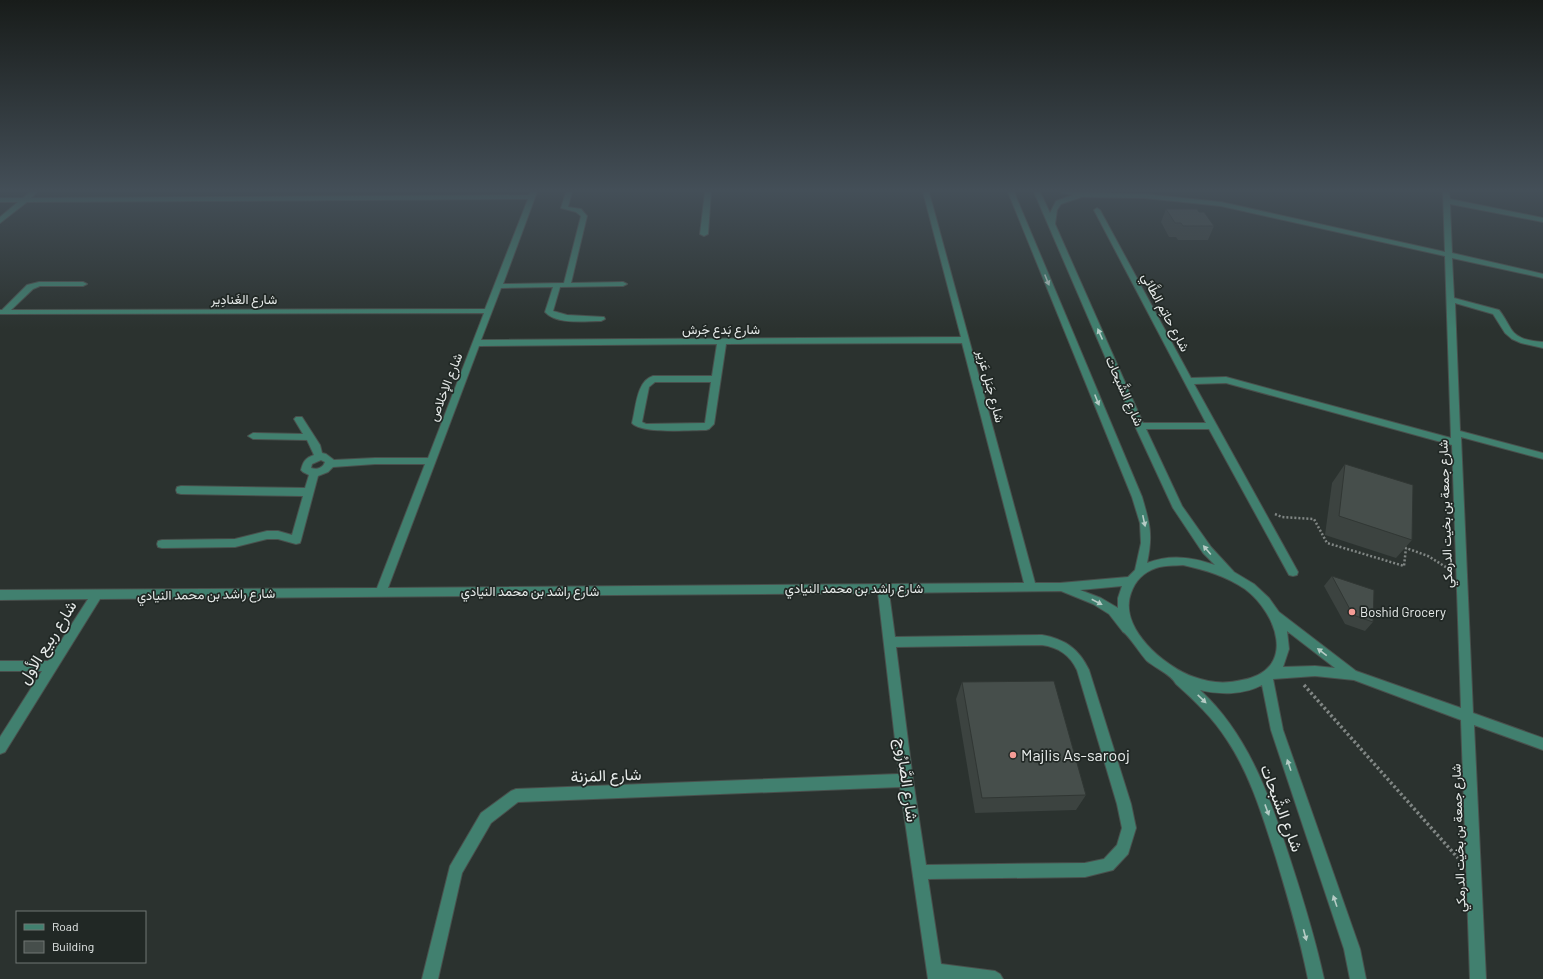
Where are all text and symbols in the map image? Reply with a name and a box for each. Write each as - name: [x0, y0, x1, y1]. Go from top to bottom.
- street label: شارع حاتِم الطَّائي: [1136, 270, 1194, 356]
- one-way arrow: [1044, 274, 1050, 285]
- street label: شارع الغَنادِير: [210, 291, 277, 309]
- street label: شارع بَدع جَرش: [682, 321, 760, 339]
- one-way arrow: [1096, 327, 1102, 339]
- street label: شارع جَبَل عَزير: [971, 347, 1008, 425]
- street label: شارع الإخلاص: [425, 351, 467, 424]
- street label: شارع الشَّبحات: [1101, 354, 1147, 429]
- one-way arrow: [1094, 394, 1100, 406]
- street label: شارع جمعة بن بخيت الدرمكي: [1434, 439, 1459, 589]
- one-way arrow: [1141, 515, 1147, 527]
- one-way arrow: [1203, 544, 1212, 555]
- street label: شارع راشد بن محمد النيادي: [785, 580, 923, 599]
- street label: شارع راشد بن محمد النيادي: [461, 583, 599, 602]
- street label: شارع راشد بن محمد النيادي: [137, 585, 275, 606]
- street label: شارع ربيع الأول: [13, 596, 82, 689]
- one-way arrow: [1091, 598, 1102, 605]
- place label: Boshid Grocery: [1360, 604, 1446, 620]
- marker: Boshid Grocery: [1347, 607, 1357, 617]
- one-way arrow: [1317, 648, 1328, 657]
- one-way arrow: [1197, 694, 1207, 704]
- street label: شارع الصَّارُوج: [889, 737, 923, 824]
- place label: Majlis As-sarooj: [1021, 745, 1130, 764]
- marker: Majlis As-sarooj: [1008, 750, 1018, 760]
- one-way arrow: [1285, 759, 1291, 771]
- street label: شارع الشَّبحات: [1254, 761, 1308, 855]
- street label: شارع جمعة بن بخيت الدرمكي: [1447, 763, 1472, 913]
- street label: شارع المَزنة: [570, 764, 642, 788]
- one-way arrow: [1265, 805, 1271, 817]
- one-way arrow: [1332, 895, 1338, 907]
- legend: [16, 911, 146, 963]
- text: Road: [52, 919, 79, 933]
- one-way arrow: [1302, 929, 1308, 941]
- text: Building: [52, 939, 94, 953]

